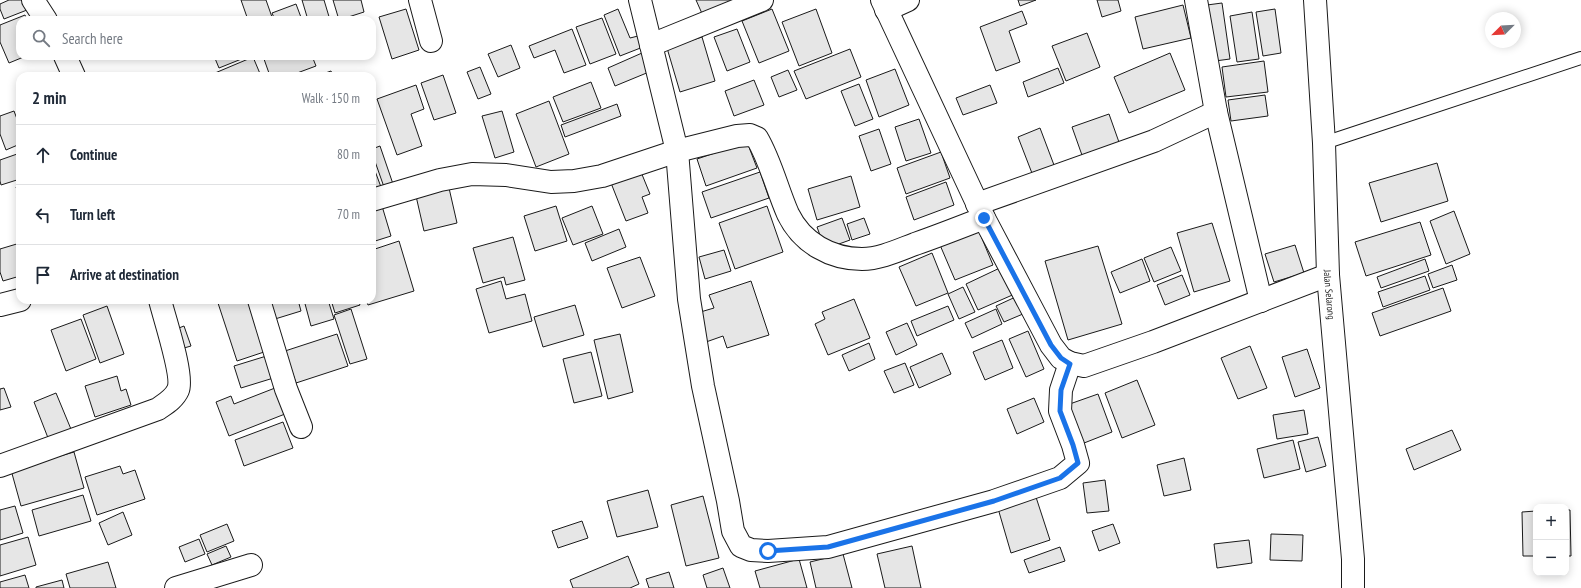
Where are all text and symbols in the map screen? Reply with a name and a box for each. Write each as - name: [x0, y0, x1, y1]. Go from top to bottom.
- north arrow: [1485, 12, 1521, 48]
- search box: [16, 16, 376, 60]
- icon: search: [30, 27, 52, 49]
- text: Search here: [62, 29, 123, 48]
- text: 2 min: [32, 87, 66, 109]
- text: Walk · 150 m: [302, 90, 360, 107]
- icon: ahead: [32, 144, 54, 166]
- text: Continue: [70, 145, 117, 164]
- text: 80 m: [337, 146, 360, 163]
- icon: left: [32, 204, 54, 226]
- text: Turn left: [70, 205, 115, 224]
- text: 70 m: [337, 206, 360, 223]
- route end: [975, 209, 993, 227]
- icon: arrive: [32, 264, 54, 286]
- text: Arrive at destination: [70, 265, 179, 284]
- street label: Jalan Selarong: [1321, 269, 1338, 320]
- map controls: [1533, 504, 1569, 576]
- button: +: [1533, 504, 1569, 540]
- button: −: [1533, 540, 1569, 576]
- route start: [759, 542, 777, 560]

